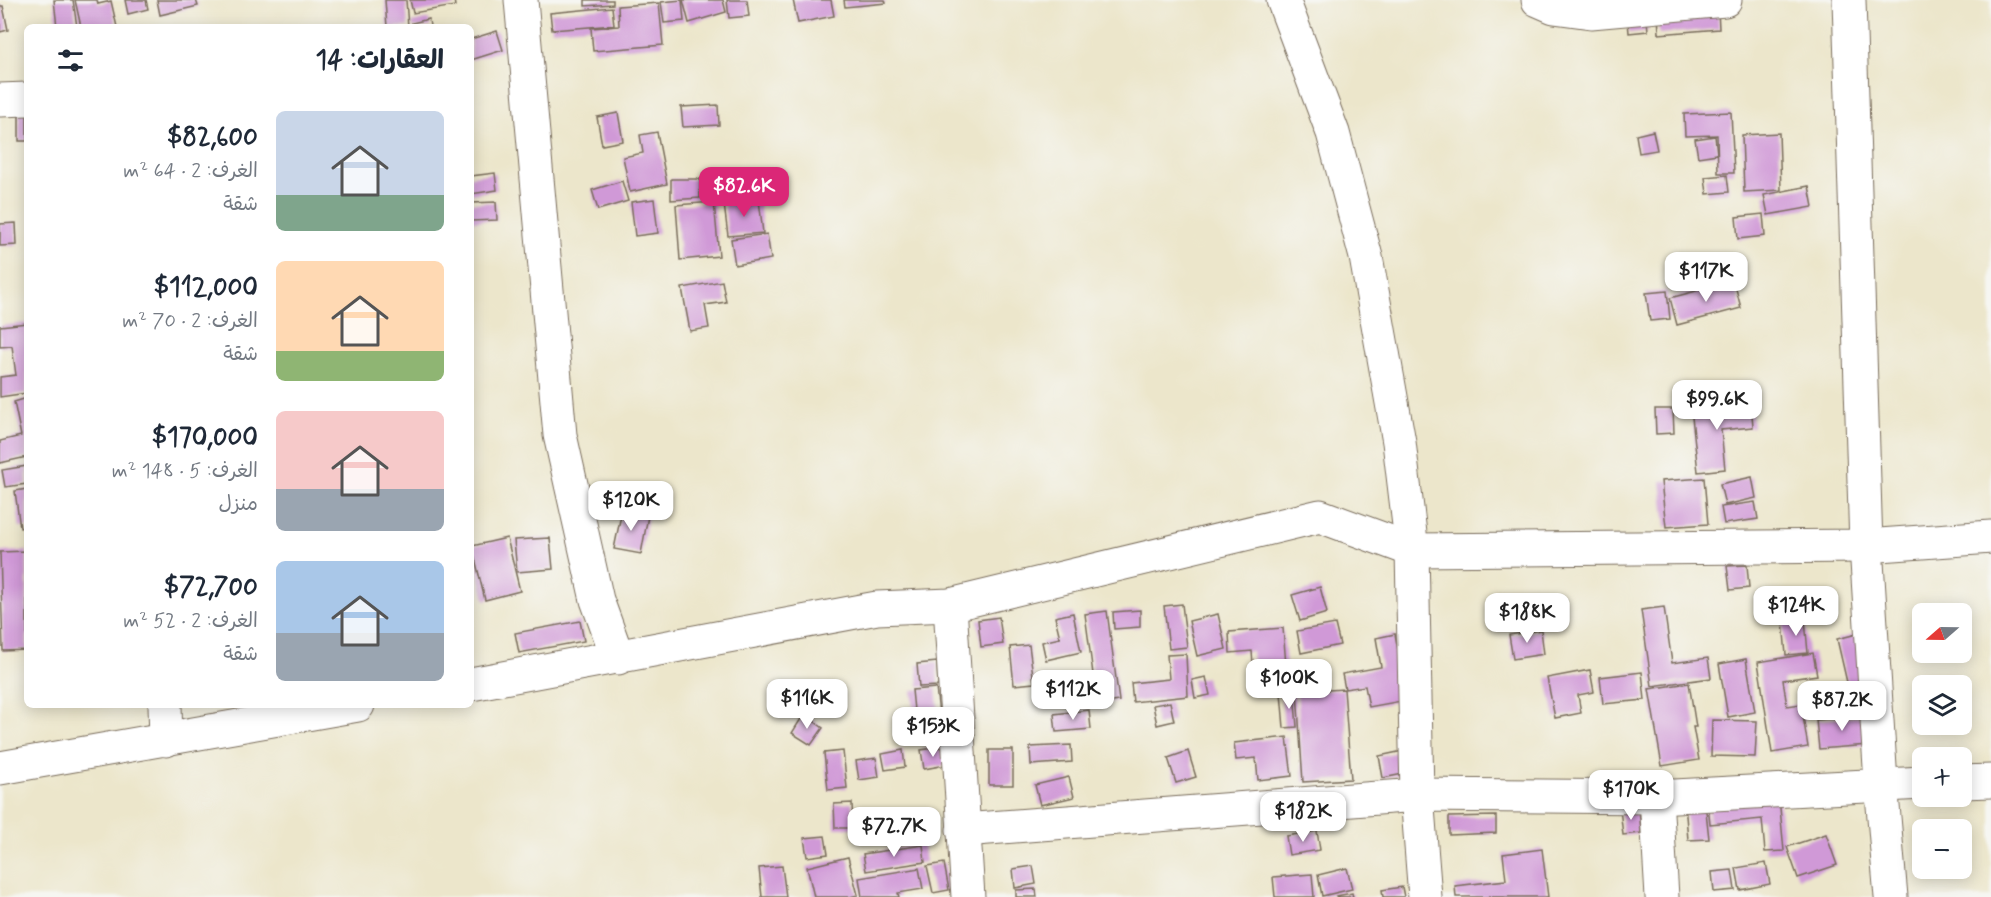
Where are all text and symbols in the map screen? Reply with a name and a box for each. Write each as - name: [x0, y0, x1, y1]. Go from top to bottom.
- icon: filters: [54, 44, 87, 77]
- text: العقارات: 14: [316, 44, 444, 78]
- text: $82,600: [167, 121, 258, 155]
- icon: home: [324, 135, 396, 207]
- text: الغرف: 2 · 64 m²: [123, 158, 258, 185]
- pin: $82.6K: [695, 167, 793, 218]
- text: $82.6K: [713, 173, 775, 200]
- text: شقة: [223, 191, 258, 218]
- pin: $117K: [1664, 252, 1748, 303]
- text: $117K: [1679, 258, 1733, 285]
- text: $112,000: [154, 271, 258, 305]
- icon: home: [324, 285, 396, 357]
- text: الغرف: 2 · 70 m²: [122, 308, 258, 335]
- text: شقة: [223, 341, 258, 368]
- pin: $99.6K: [1668, 380, 1766, 431]
- text: $99.6K: [1686, 386, 1748, 413]
- text: $170,000: [152, 421, 258, 455]
- icon: home: [324, 435, 396, 507]
- text: الغرف: 5 · 148 m²: [112, 458, 258, 485]
- pin: $120K: [589, 481, 673, 532]
- text: $120K: [602, 487, 660, 514]
- text: منزل: [219, 491, 258, 518]
- text: $72,700: [164, 571, 258, 605]
- icon: home: [324, 585, 396, 657]
- pin: $124K: [1754, 586, 1838, 637]
- text: $124K: [1767, 592, 1825, 619]
- pin: $188K: [1485, 593, 1569, 644]
- text: $188K: [1499, 599, 1555, 626]
- north arrow: [1912, 603, 1972, 663]
- map controls: [1912, 603, 1972, 879]
- text: الغرف: 2 · 52 m²: [123, 608, 258, 635]
- text: شقة: [223, 641, 258, 668]
- pin: $100K: [1247, 659, 1331, 710]
- text: $100K: [1260, 665, 1318, 692]
- pin: $112K: [1031, 670, 1115, 721]
- button: layers: [1912, 675, 1972, 735]
- text: $112K: [1045, 676, 1101, 703]
- pin: $116K: [765, 679, 849, 730]
- pin: $87.2K: [1793, 681, 1891, 732]
- text: $116K: [781, 685, 833, 712]
- text: $87.2K: [1811, 687, 1873, 714]
- pin: $153K: [891, 707, 975, 758]
- text: $153K: [906, 713, 960, 740]
- button: +: [1912, 747, 1972, 807]
- pin: $170K: [1589, 770, 1673, 821]
- text: $170K: [1603, 776, 1659, 803]
- pin: $182K: [1261, 792, 1345, 843]
- text: $182K: [1274, 798, 1332, 825]
- pin: $72.7K: [845, 807, 943, 858]
- text: $72.7K: [862, 813, 926, 840]
- button: −: [1912, 819, 1972, 879]

